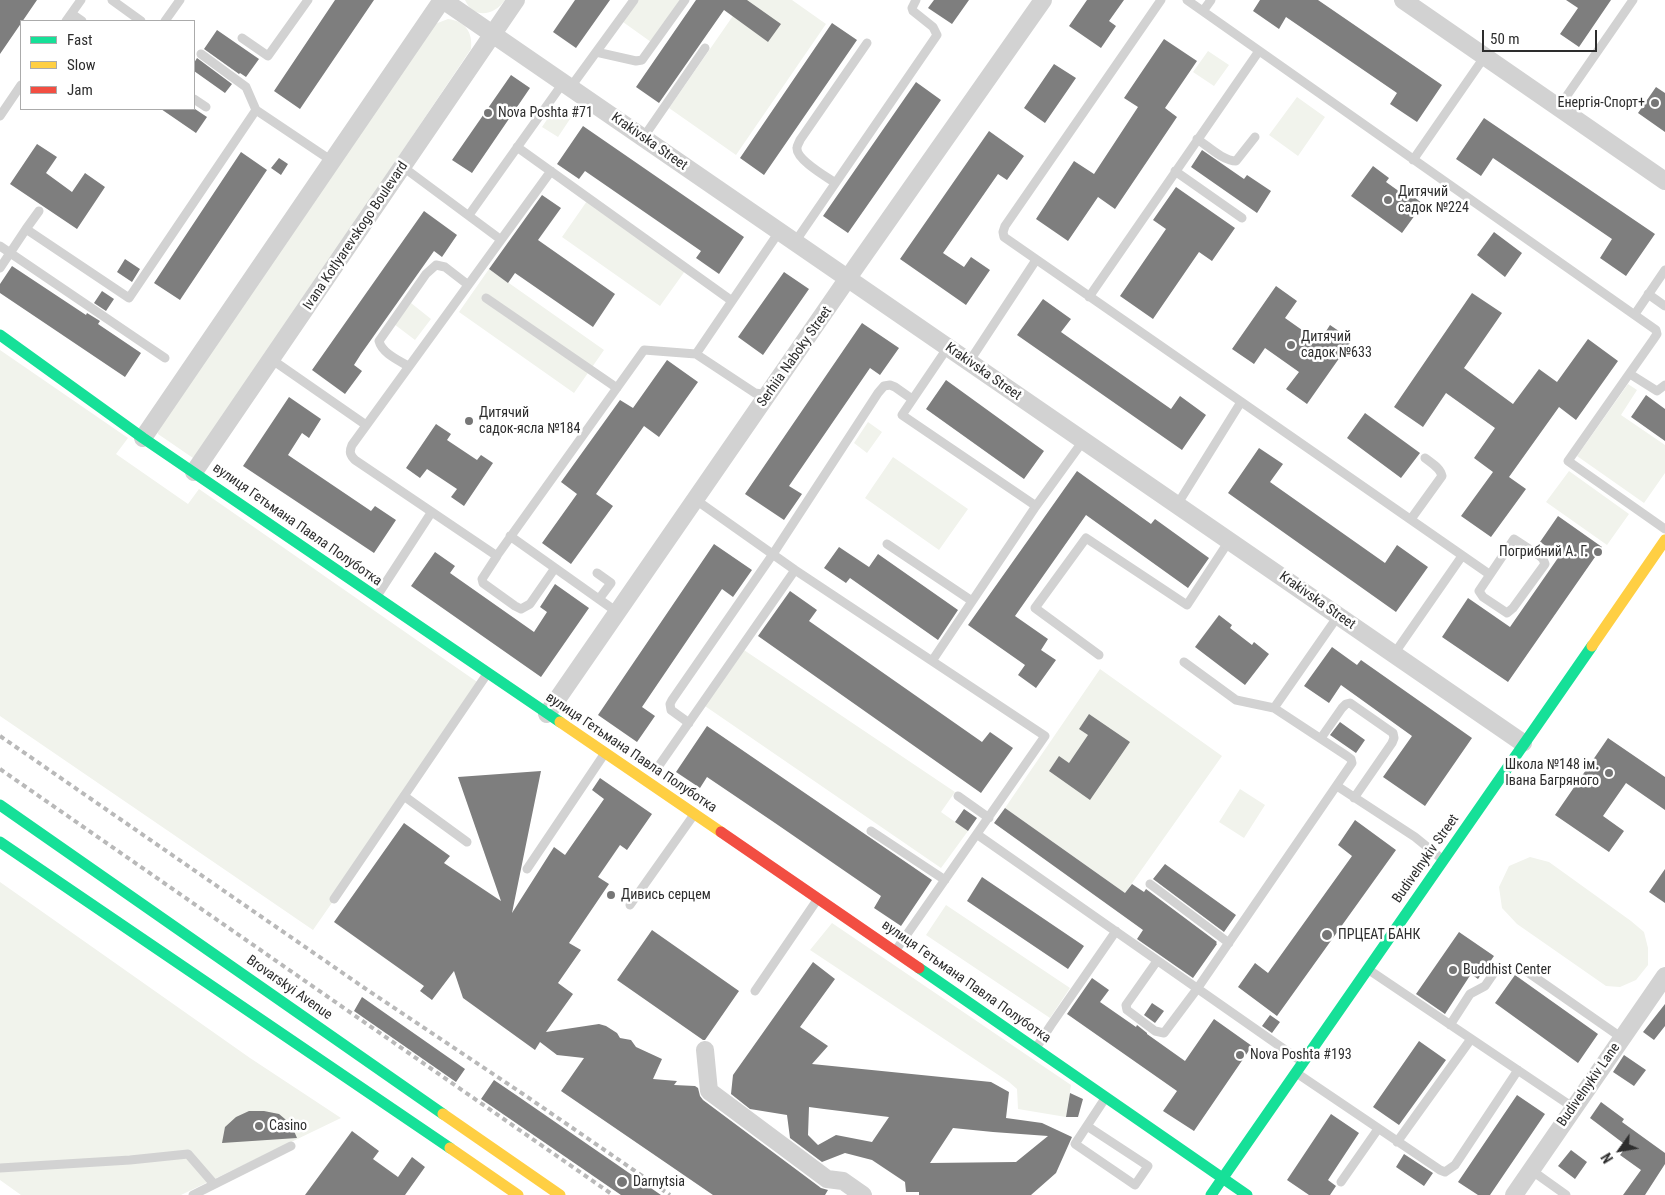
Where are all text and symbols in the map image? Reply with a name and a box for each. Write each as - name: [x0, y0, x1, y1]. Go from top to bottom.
- legend: [20, 20, 195, 110]
- scale bar: [1485, 20, 1600, 52]
- text: 50 m: [1490, 30, 1520, 48]
- text: Fast: [67, 31, 92, 49]
- text: Slow: [67, 56, 96, 74]
- text: Jam: [67, 81, 93, 99]
- place label: Енергія-Спорт+: [1557, 95, 1645, 111]
- marker: Енергія-Спорт+: [1649, 97, 1661, 109]
- place label: Nova Poshta #71: [498, 105, 593, 121]
- marker: Nova Poshta #71: [482, 107, 494, 119]
- street label: Krakivska Street: [608, 110, 690, 174]
- street label: Ivana Kotlyarevskogo Boulevard: [300, 159, 412, 313]
- place label: Дитячий садок №224: [1398, 184, 1469, 216]
- marker: Дитячий садок №224: [1382, 194, 1394, 206]
- street label: Serhiia Naboky Street: [754, 304, 836, 410]
- place label: Дитячий садок №633: [1301, 329, 1372, 362]
- marker: Дитячий садок №633: [1285, 339, 1297, 351]
- street label: Krakivska Street: [942, 340, 1024, 404]
- place label: Дитячий садок-ясла №184: [479, 405, 580, 438]
- marker: Дитячий садок-ясла №184: [463, 415, 475, 427]
- street label: вулиця Гетьмана Павла Полуботка: [209, 460, 385, 590]
- place label: Погрибний А. Г.: [1499, 544, 1588, 560]
- marker: Погрибний А. Г.: [1592, 546, 1604, 558]
- street label: Krakivska Street: [1276, 569, 1358, 633]
- street label: вулиця Гетьмана Павла Полуботка: [542, 689, 720, 817]
- place label: Школа №148 ім. Івана Багряного: [1505, 757, 1599, 790]
- marker: Школа №148 ім. Івана Багряного: [1603, 767, 1615, 779]
- street label: Budivelnykiv Street: [1389, 811, 1463, 907]
- place label: Дивись серцем: [621, 887, 711, 903]
- marker: Дивись серцем: [605, 889, 617, 901]
- street label: вулиця Гетьмана Павла Полуботка: [878, 917, 1054, 1047]
- place label: ПРЦЕАТ БАНК: [1338, 927, 1420, 943]
- marker: ПРЦЕАТ БАНК: [1320, 928, 1334, 942]
- street label: Brovarskyi Avenue: [243, 952, 335, 1024]
- place label: Buddhist Center: [1463, 962, 1551, 978]
- marker: Buddhist Center: [1447, 964, 1459, 976]
- street label: Budivelnykiv Lane: [1554, 1040, 1624, 1130]
- place label: Nova Poshta #193: [1250, 1047, 1352, 1063]
- marker: Nova Poshta #193: [1234, 1049, 1246, 1061]
- place label: Casino: [269, 1118, 307, 1134]
- marker: Casino: [253, 1120, 265, 1132]
- north arrow: [1595, 1125, 1645, 1175]
- text: N: [1598, 1150, 1616, 1166]
- place label: Darnytsia: [633, 1174, 685, 1190]
- marker: Darnytsia: [615, 1175, 629, 1189]

